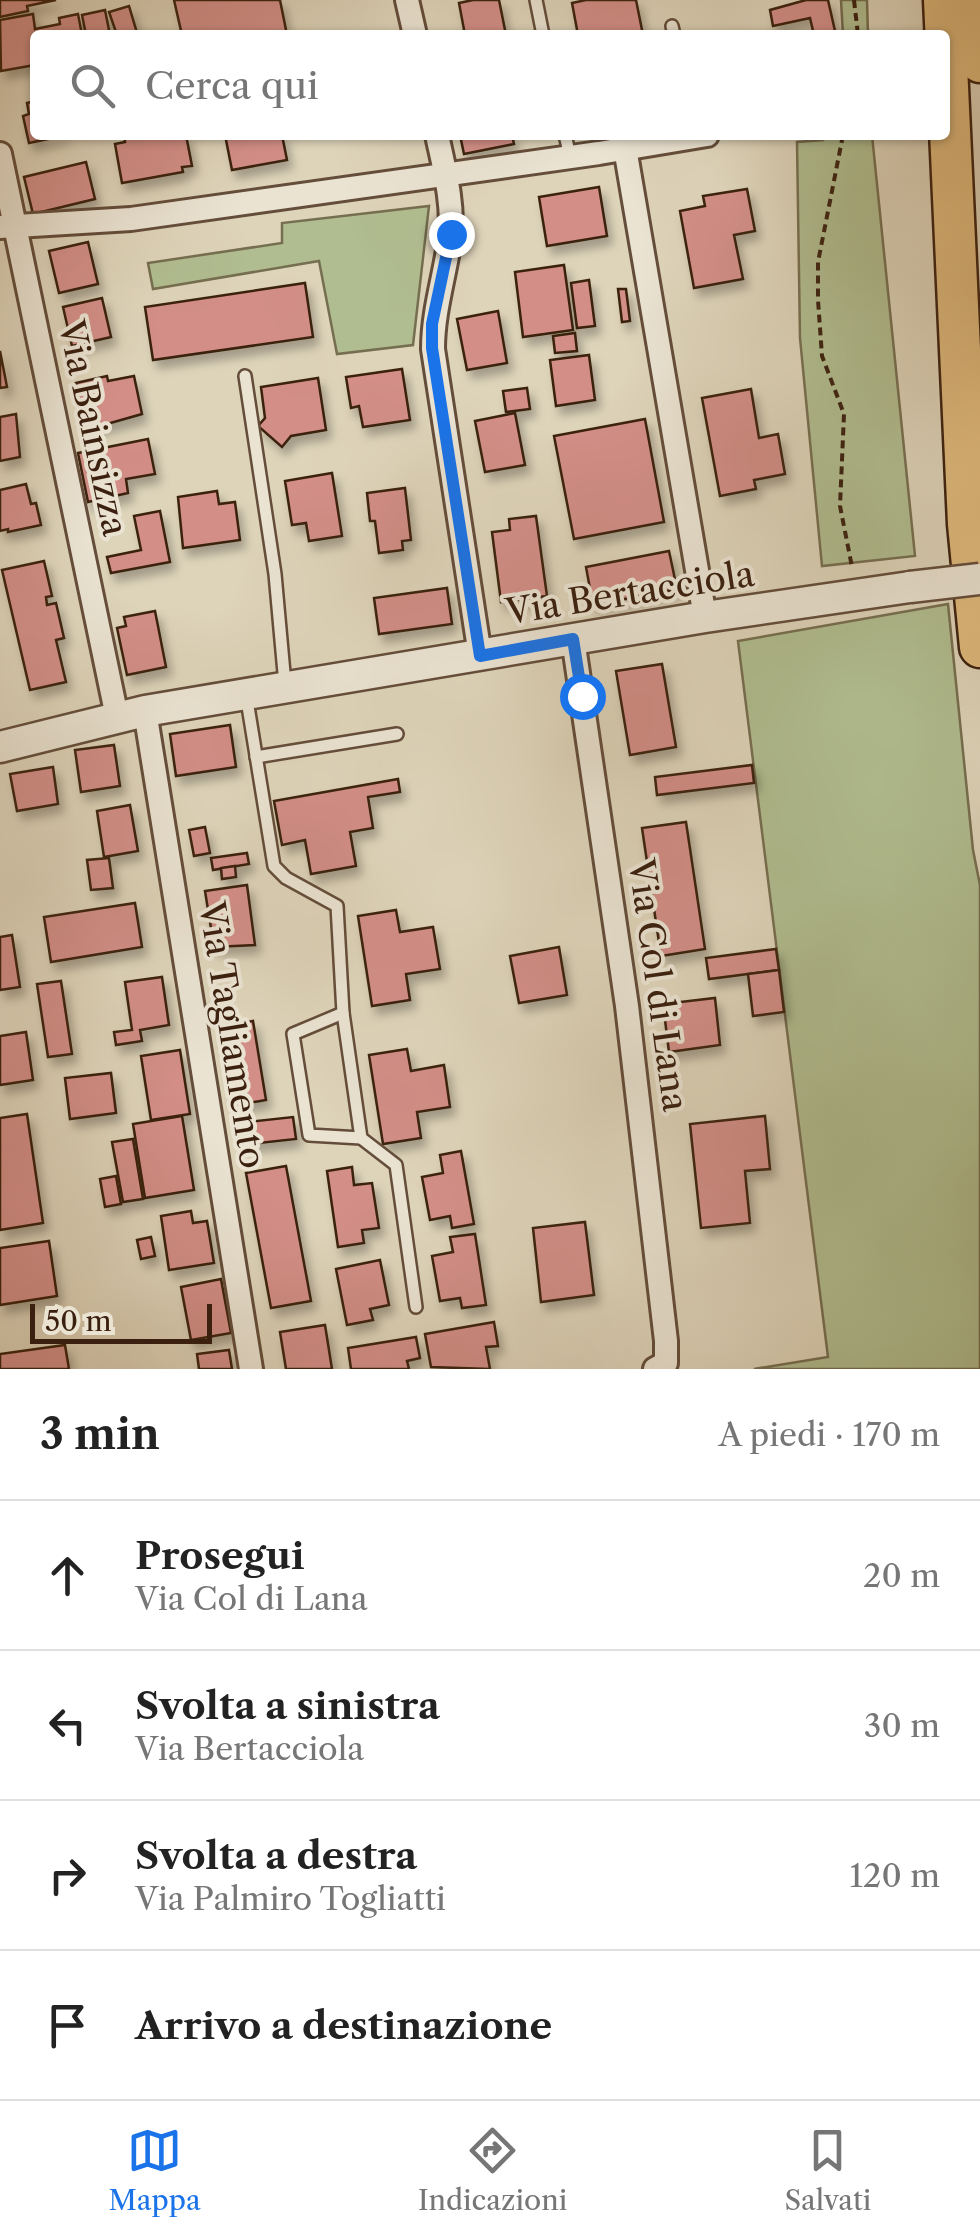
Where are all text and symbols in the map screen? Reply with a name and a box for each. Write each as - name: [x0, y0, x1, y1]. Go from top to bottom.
- search box: [30, 30, 950, 140]
- icon: search: [65, 58, 120, 113]
- text: Cerca qui: [145, 62, 319, 109]
- route end: [429, 212, 475, 258]
- street label: Via Bainsizza: [49, 315, 137, 540]
- street label: Via Bertacciola: [502, 552, 758, 633]
- route start: [560, 674, 606, 720]
- street label: Via Col di Lana: [619, 855, 698, 1114]
- street label: Via Tagliamento: [190, 897, 275, 1171]
- scale bar: [30, 1299, 212, 1344]
- text: 50 m: [45, 1304, 112, 1338]
- text: 3 min: [40, 1408, 160, 1460]
- text: A piedi · 170 m: [718, 1415, 940, 1454]
- text: Prosegui: [135, 1532, 304, 1579]
- icon: ahead: [40, 1548, 95, 1603]
- text: 20 m: [863, 1556, 940, 1595]
- text: Via Col di Lana: [135, 1579, 368, 1618]
- text: Svolta a sinistra: [135, 1682, 440, 1729]
- icon: left: [40, 1698, 95, 1753]
- text: 30 m: [864, 1706, 940, 1745]
- text: Via Bertacciola: [135, 1729, 364, 1768]
- text: Svolta a destra: [135, 1832, 417, 1879]
- icon: right: [40, 1848, 95, 1903]
- text: 120 m: [850, 1856, 940, 1895]
- text: Via Palmiro Togliatti: [135, 1879, 446, 1918]
- icon: arrive: [40, 1998, 95, 2053]
- text: Arrivo a destinazione: [135, 2002, 552, 2049]
- tab: Mappa: [109, 2123, 201, 2217]
- tab: Indicazioni: [418, 2123, 567, 2217]
- tab: Salvati: [784, 2123, 871, 2217]

